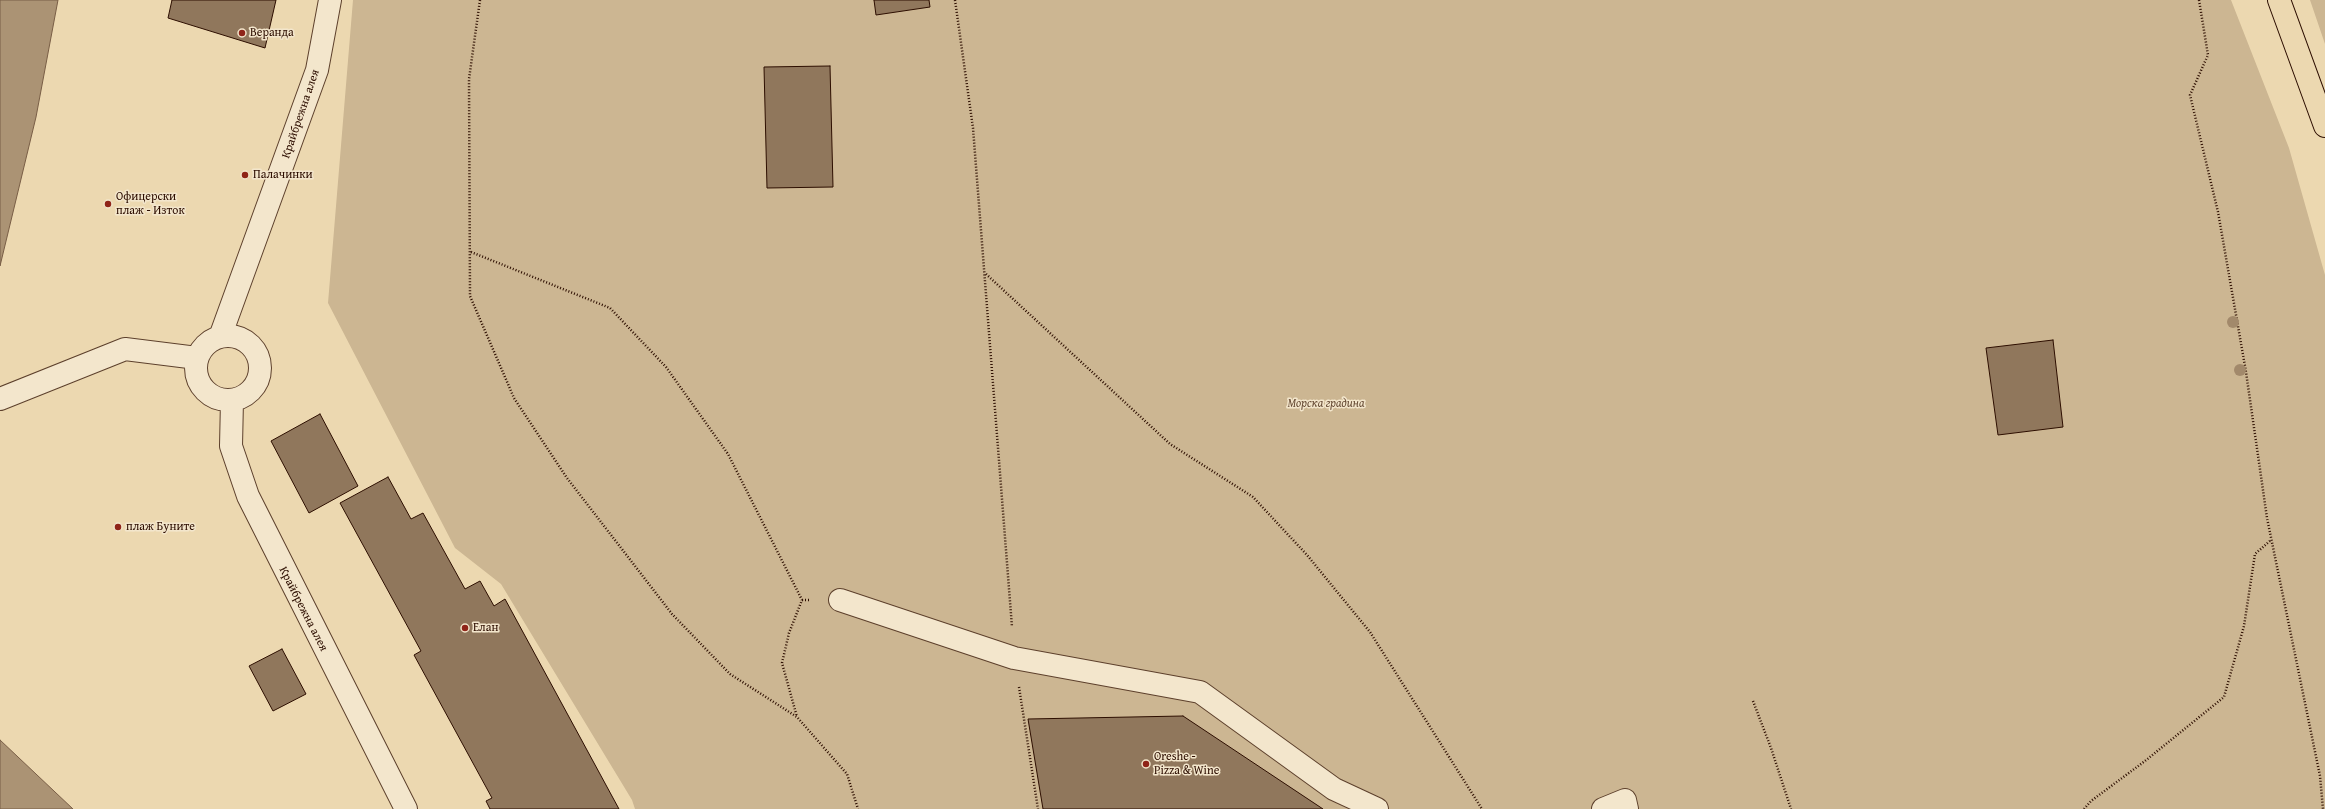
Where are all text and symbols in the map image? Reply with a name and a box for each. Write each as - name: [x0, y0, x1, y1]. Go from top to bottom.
- place label: Веранда: [250, 26, 294, 40]
- marker: Веранда: [237, 28, 247, 38]
- street label: Крайбрежна алея: [279, 68, 323, 160]
- place label: Палачинки: [253, 168, 313, 182]
- marker: Палачинки: [240, 170, 250, 180]
- place label: Офицерски плаж - Изток: [116, 190, 185, 218]
- marker: Офицерски плаж - Изток: [103, 199, 113, 209]
- park label: Морска градина: [1288, 397, 1364, 411]
- place label: плаж Буните: [126, 520, 195, 534]
- marker: плаж Буните: [113, 522, 123, 532]
- street label: Крайбрежна алея: [275, 564, 331, 654]
- place label: Елан: [473, 621, 498, 635]
- marker: Елан: [460, 623, 470, 633]
- place label: Oreshe - Pizza & Wine: [1154, 750, 1219, 778]
- marker: Oreshe - Pizza & Wine: [1141, 759, 1151, 769]

